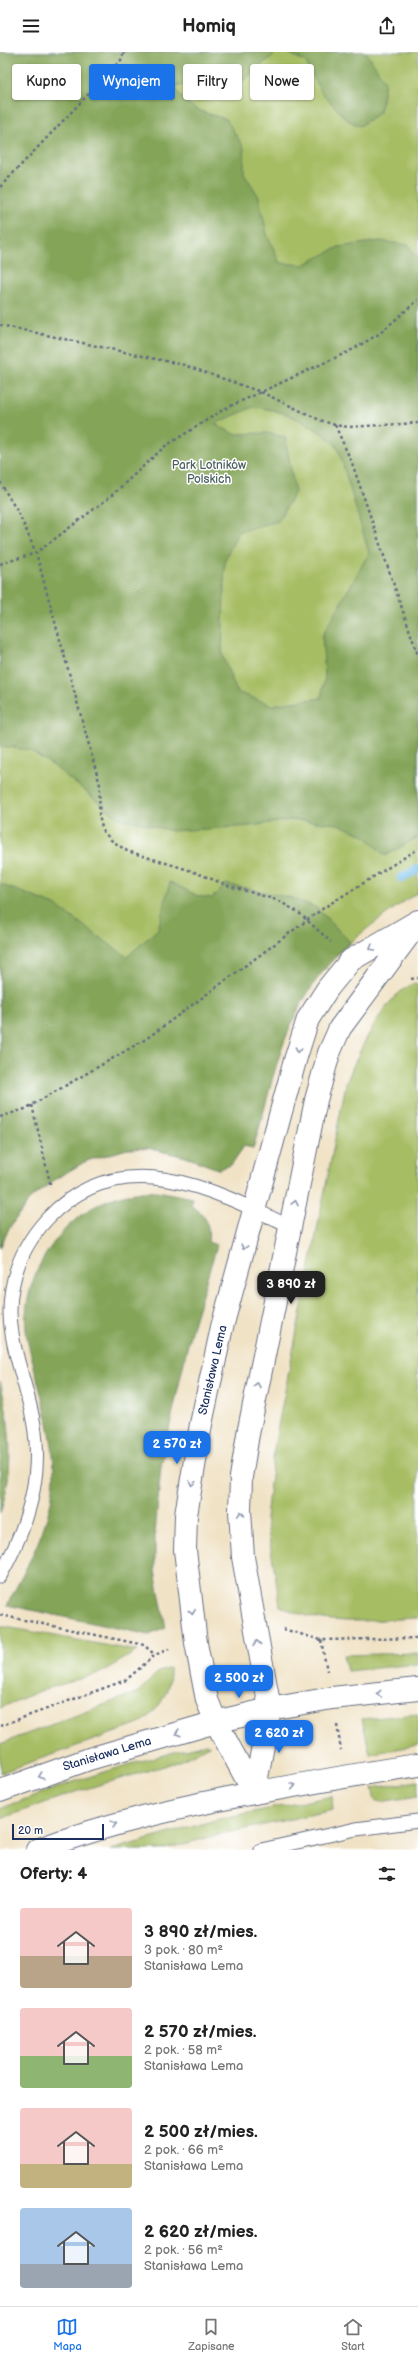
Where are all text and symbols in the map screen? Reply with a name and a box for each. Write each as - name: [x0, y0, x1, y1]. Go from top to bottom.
- icon: menu: [20, 15, 42, 37]
- icon: share: [376, 15, 398, 37]
- text: Homiq: [182, 16, 236, 37]
- chip: Kupno: [12, 64, 81, 100]
- chip: Wynajem: [89, 64, 175, 100]
- chip: Filtry: [183, 64, 242, 100]
- chip: Nowe: [250, 64, 314, 100]
- park label: Park Lotników Polskich: [172, 458, 246, 487]
- one-way arrow: [369, 943, 376, 950]
- one-way arrow: [294, 1046, 303, 1053]
- one-way arrow: [290, 1200, 298, 1206]
- one-way arrow: [240, 1243, 249, 1250]
- pin: 3 890 zł: [250, 1271, 332, 1305]
- text: 3 890 zł: [266, 1276, 316, 1292]
- street label: Stanisława Lema: [195, 1323, 231, 1416]
- one-way arrow: [252, 1382, 261, 1389]
- pin: 2 570 zł: [136, 1431, 218, 1465]
- text: 2 570 zł: [153, 1436, 201, 1452]
- one-way arrow: [188, 1480, 196, 1486]
- one-way arrow: [236, 1511, 245, 1517]
- one-way arrow: [187, 1609, 196, 1615]
- one-way arrow: [253, 1640, 262, 1646]
- pin: 2 500 zł: [198, 1665, 280, 1699]
- text: 2 500 zł: [214, 1670, 264, 1686]
- one-way arrow: [376, 1689, 382, 1698]
- pin: 2 620 zł: [238, 1720, 320, 1754]
- text: 2 620 zł: [254, 1725, 304, 1741]
- one-way arrow: [175, 1728, 182, 1737]
- street label: Stanisława Lema: [61, 1733, 153, 1775]
- one-way arrow: [38, 1771, 45, 1779]
- one-way arrow: [290, 1782, 296, 1790]
- one-way arrow: [110, 1820, 117, 1829]
- scale bar: [12, 1822, 104, 1841]
- text: 20 m: [18, 1824, 43, 1837]
- icon: filters: [376, 1863, 398, 1885]
- text: Oferty: 4: [20, 1864, 87, 1884]
- text: 3 890 zł/mies.: [144, 1922, 257, 1942]
- icon: home: [52, 1924, 100, 1972]
- text: 3 pok. · 80 m²: [144, 1942, 223, 1958]
- text: Stanisława Lema: [144, 1958, 243, 1974]
- text: 2 570 zł/mies.: [144, 2022, 257, 2042]
- icon: home: [52, 2024, 100, 2072]
- text: 2 pok. · 58 m²: [144, 2042, 223, 2058]
- text: Stanisława Lema: [144, 2058, 243, 2074]
- text: 2 500 zł/mies.: [144, 2122, 258, 2142]
- icon: home: [52, 2124, 100, 2172]
- text: 2 pok. · 66 m²: [144, 2142, 224, 2158]
- text: Stanisława Lema: [144, 2158, 243, 2174]
- text: 2 620 zł/mies.: [144, 2222, 258, 2242]
- icon: home: [52, 2224, 100, 2272]
- text: 2 pok. · 56 m²: [144, 2242, 223, 2258]
- text: Stanisława Lema: [144, 2258, 243, 2274]
- tab: Mapa: [53, 2316, 82, 2353]
- tab: Zapisane: [188, 2316, 235, 2353]
- tab: Start: [341, 2316, 365, 2353]

